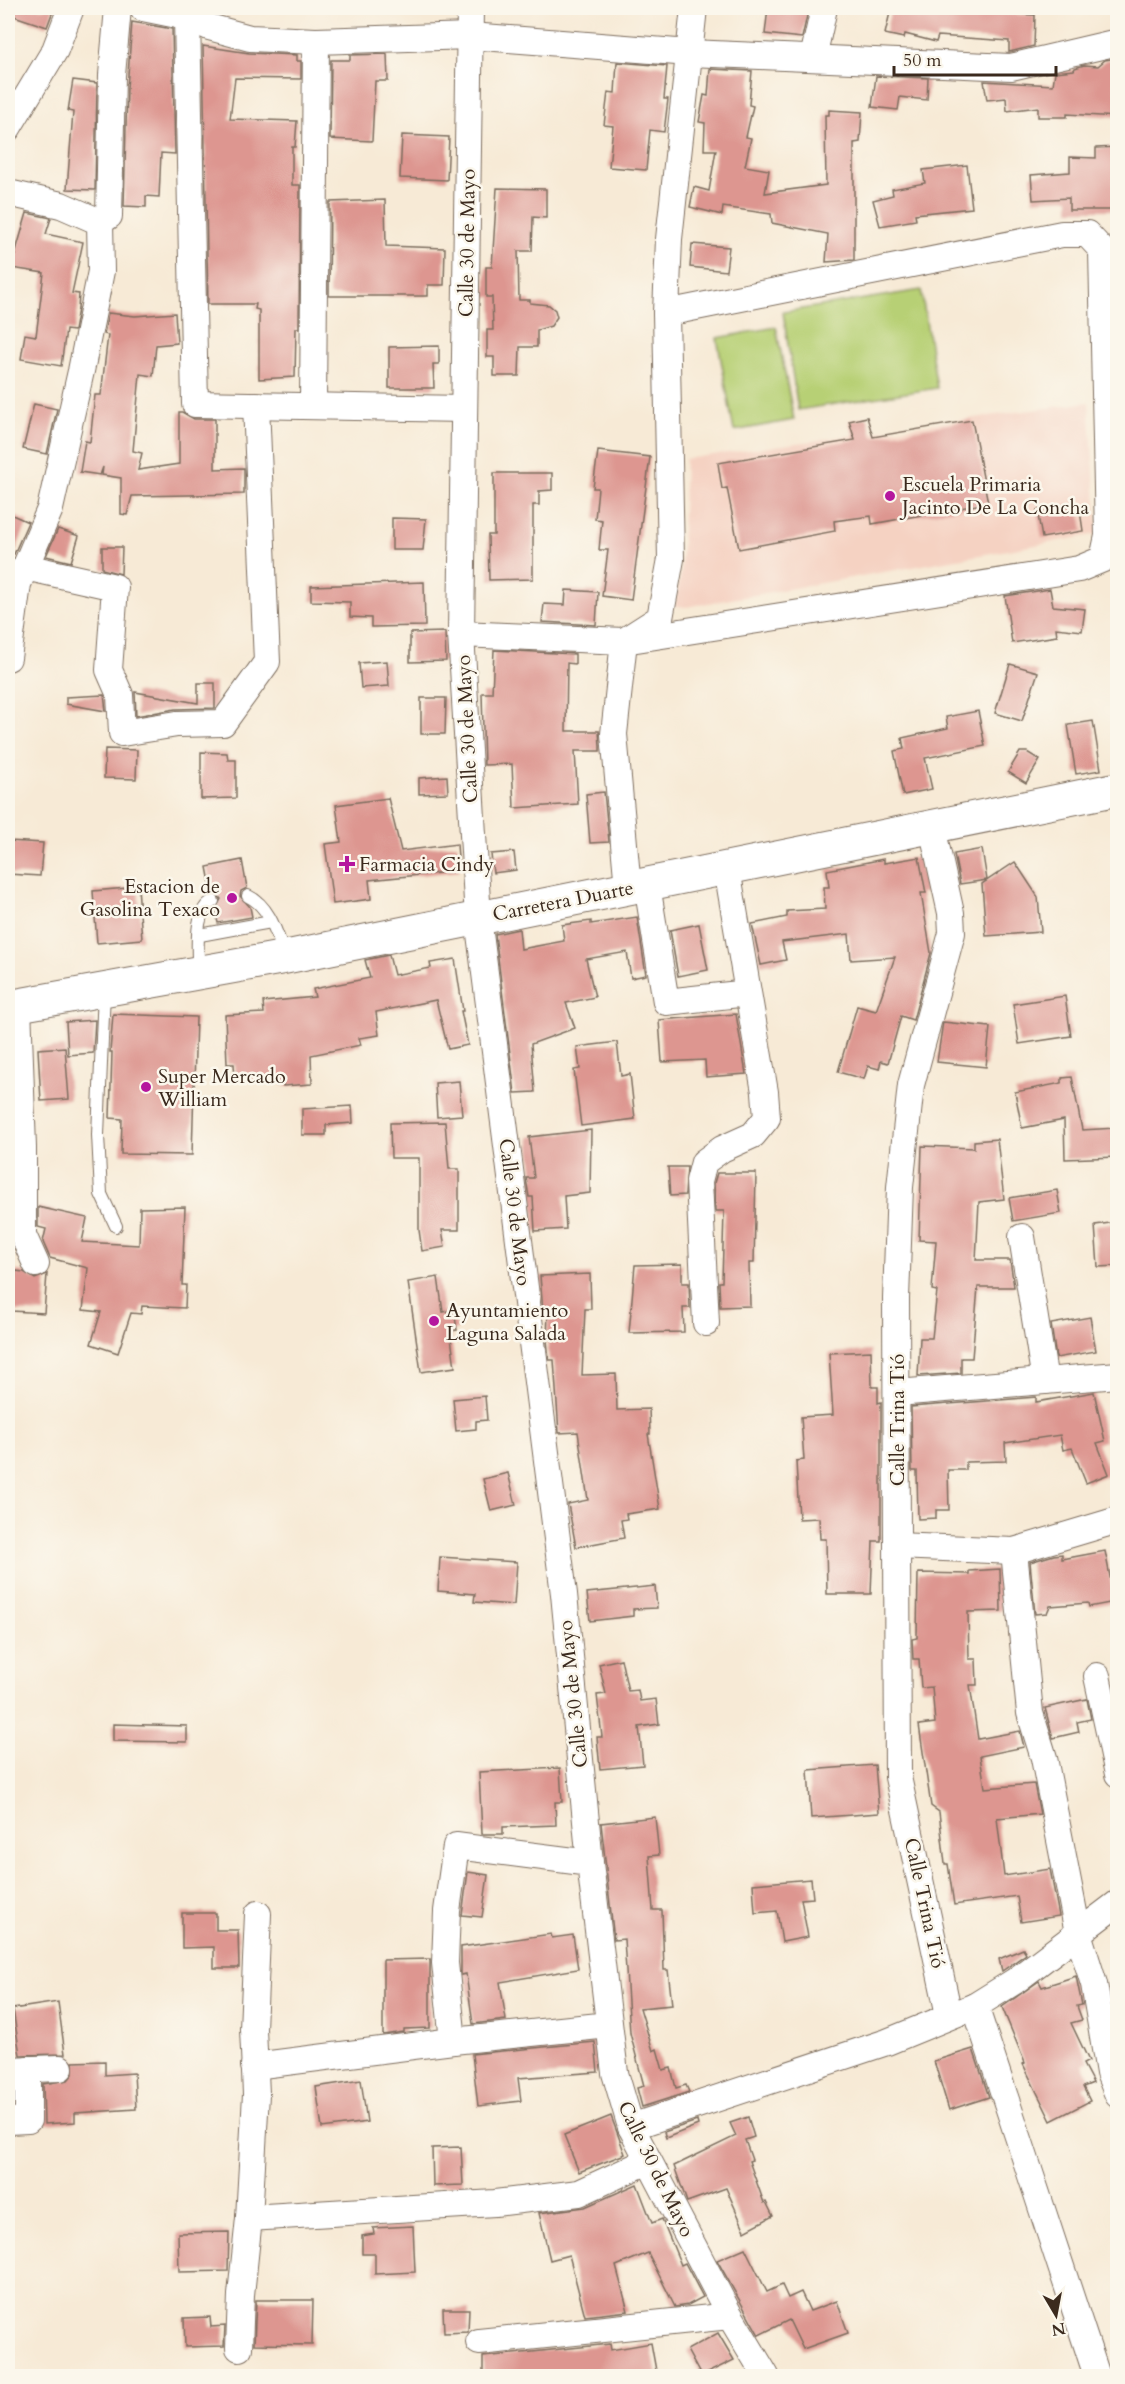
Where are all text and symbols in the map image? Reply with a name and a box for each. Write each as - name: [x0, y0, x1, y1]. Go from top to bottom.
- scale bar: [894, 39, 1056, 77]
- text: 50 m: [903, 48, 942, 73]
- street label: Calle 30 de Mayo: [452, 168, 482, 317]
- place label: Escuela Primaria Jacinto De La Concha: [899, 471, 1089, 521]
- marker: Escuela Primaria Jacinto De La Concha: [883, 489, 897, 503]
- street label: Calle 30 de Mayo: [450, 654, 484, 804]
- place label: Farmacia Cindy: [359, 851, 495, 878]
- marker: Farmacia Cindy: [340, 857, 354, 871]
- place label: Estacion de Gasolina Texaco: [80, 873, 220, 923]
- street label: Carretera Duarte: [490, 874, 636, 928]
- marker: Estacion de Gasolina Texaco: [225, 891, 239, 905]
- place label: Super Mercado William: [157, 1063, 286, 1113]
- marker: Super Mercado William: [139, 1080, 153, 1094]
- street label: Calle 30 de Mayo: [493, 1137, 537, 1287]
- place label: Ayuntamiento Laguna Salada: [446, 1297, 568, 1347]
- marker: Ayuntamiento Laguna Salada: [427, 1314, 441, 1328]
- street label: Calle Trina Tió: [884, 1353, 911, 1486]
- street label: Calle 30 de Mayo: [552, 1619, 594, 1769]
- street label: Calle Trina Tió: [898, 1835, 952, 1971]
- street label: Calle 30 de Mayo: [611, 2096, 701, 2242]
- north arrow: [1026, 2285, 1086, 2345]
- text: N: [1050, 2317, 1067, 2341]

